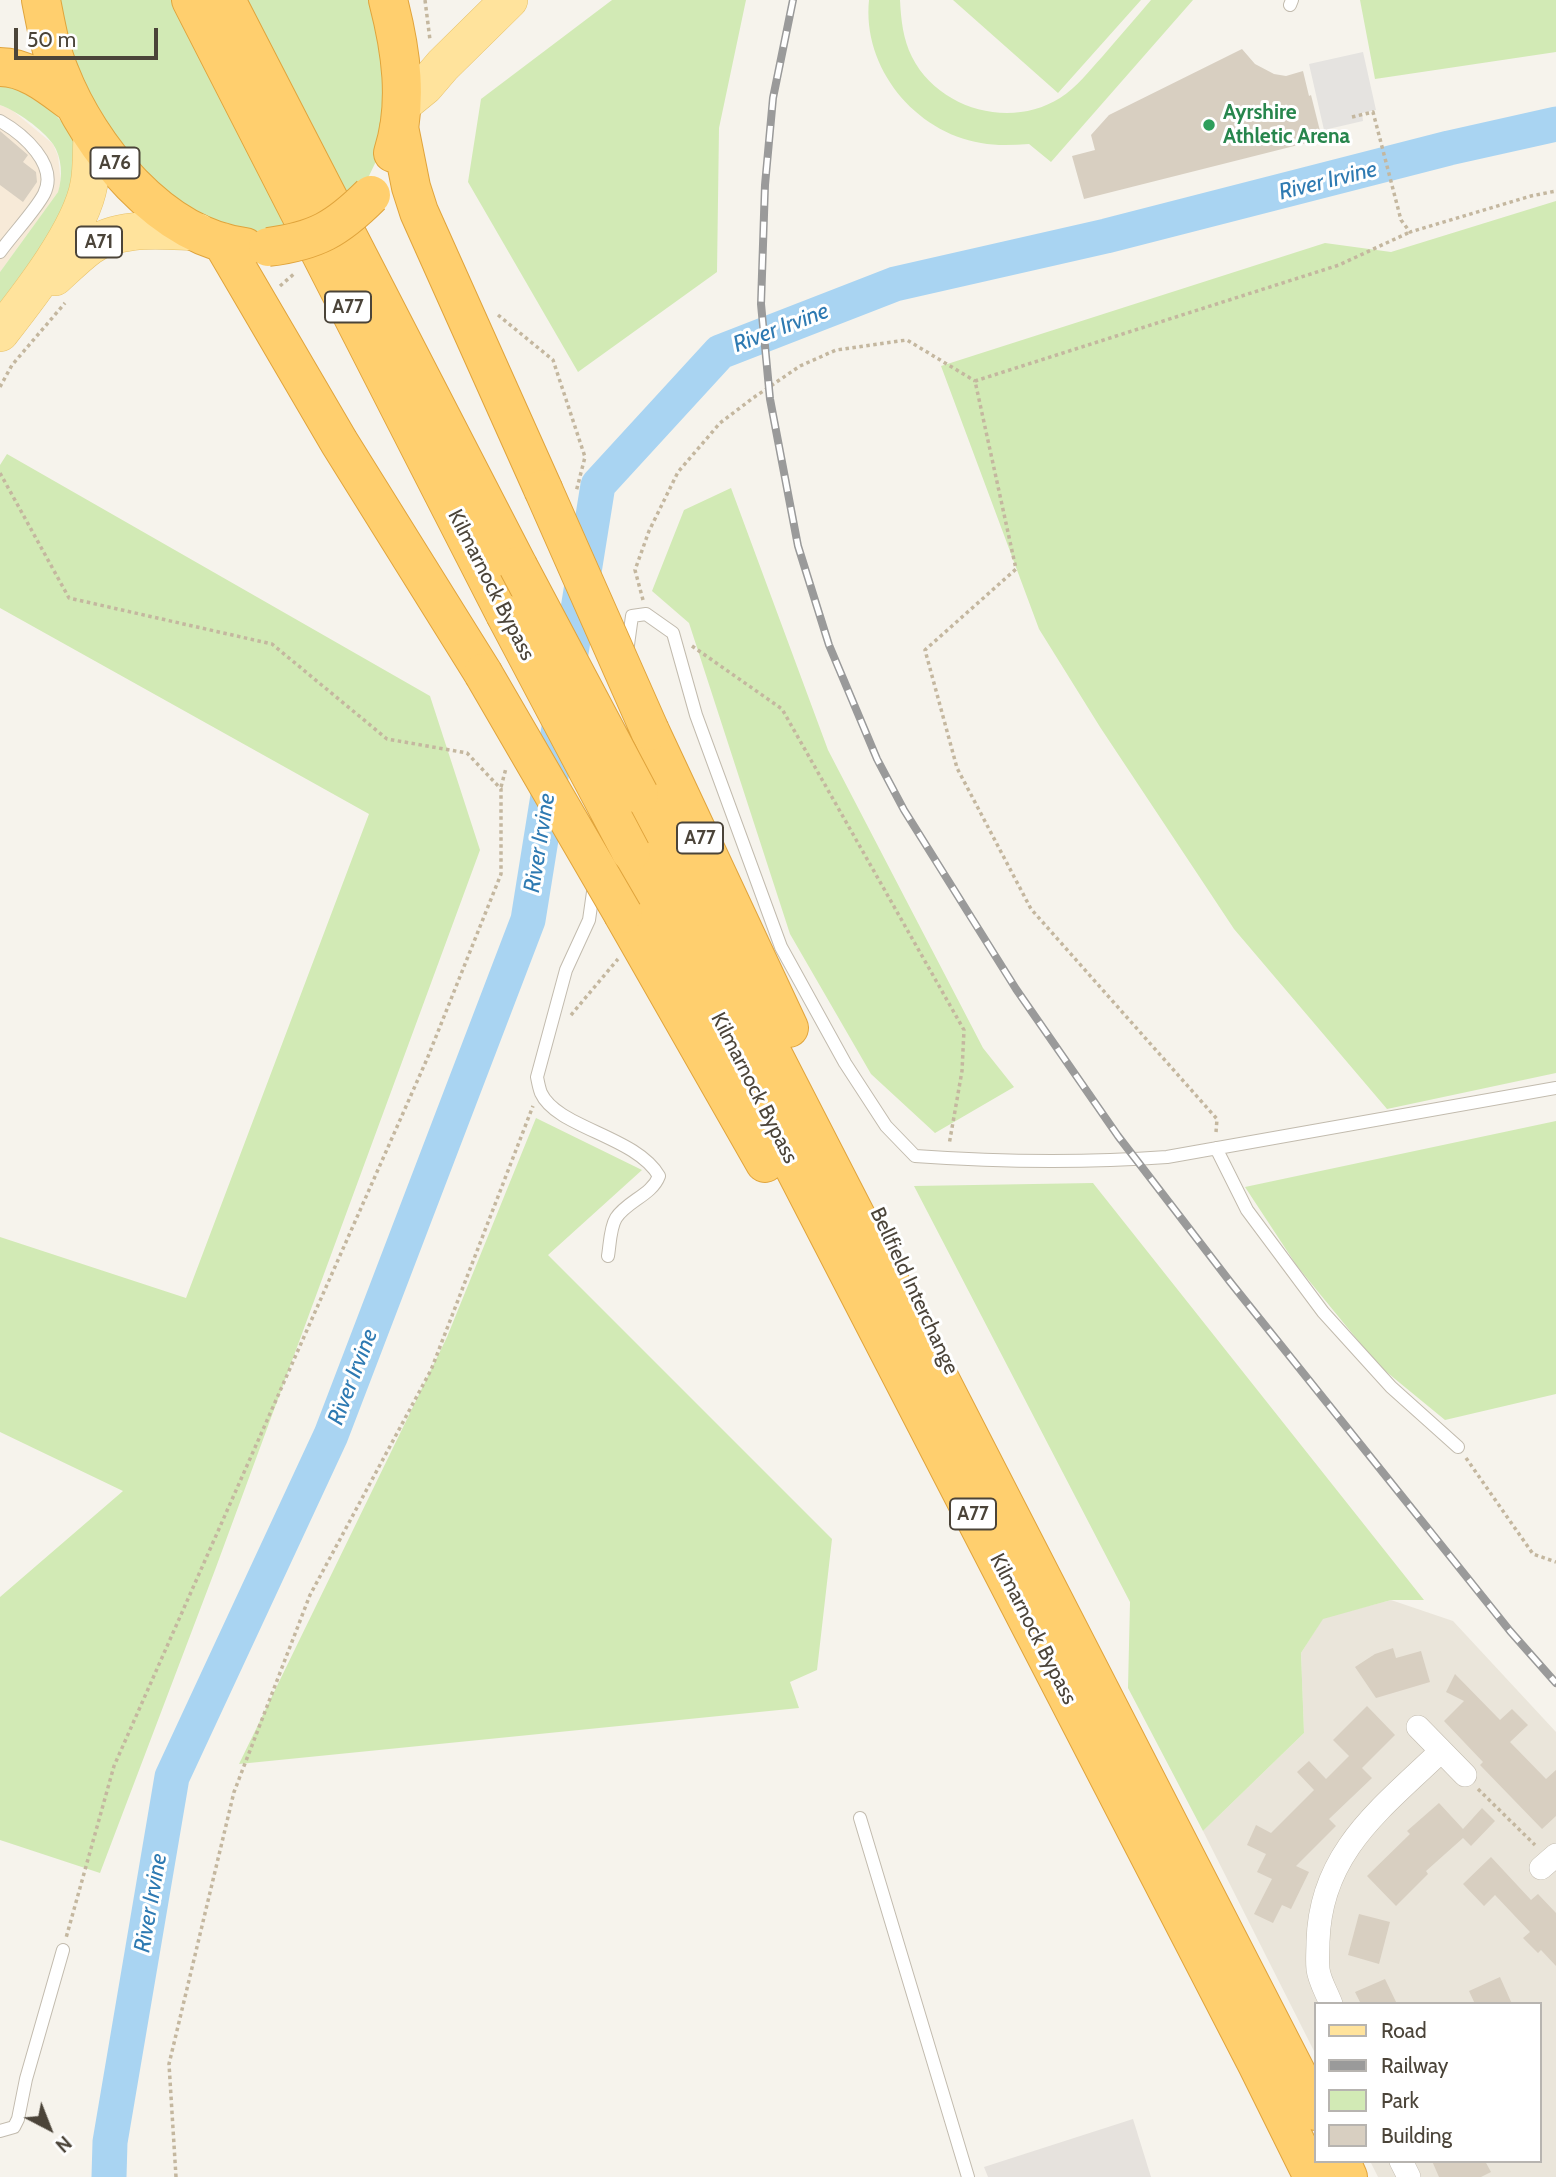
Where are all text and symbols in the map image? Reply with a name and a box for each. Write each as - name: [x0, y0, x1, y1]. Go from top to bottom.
- scale bar: [18, 14, 161, 58]
- text: 50 m: [27, 27, 76, 52]
- place label: Ayrshire Athletic Arena: [1223, 100, 1350, 150]
- marker: Ayrshire Athletic Arena: [1201, 117, 1217, 133]
- road number: A76: [90, 148, 140, 178]
- water label: River Irvine: [1276, 155, 1380, 207]
- road number: A71: [76, 226, 122, 258]
- road number: A77: [325, 292, 371, 322]
- water label: River Irvine: [729, 297, 833, 359]
- street label: Kilmarnock Bypass: [442, 505, 540, 665]
- water label: River Irvine: [519, 791, 561, 895]
- road number: A77: [677, 822, 723, 853]
- street label: Kilmarnock Bypass: [705, 1008, 803, 1168]
- street label: Bellfield Interchange: [864, 1203, 964, 1379]
- water label: River Irvine: [322, 1325, 384, 1429]
- road number: A77: [950, 1498, 996, 1530]
- street label: Kilmarnock Bypass: [984, 1549, 1082, 1709]
- water label: River Irvine: [129, 1851, 173, 1955]
- legend: [1314, 2002, 1542, 2163]
- text: Road: [1381, 2018, 1427, 2043]
- text: Railway: [1381, 2053, 1448, 2078]
- text: Park: [1381, 2088, 1419, 2113]
- north arrow: [14, 2093, 84, 2163]
- text: Building: [1381, 2123, 1452, 2148]
- text: N: [51, 2131, 76, 2157]

